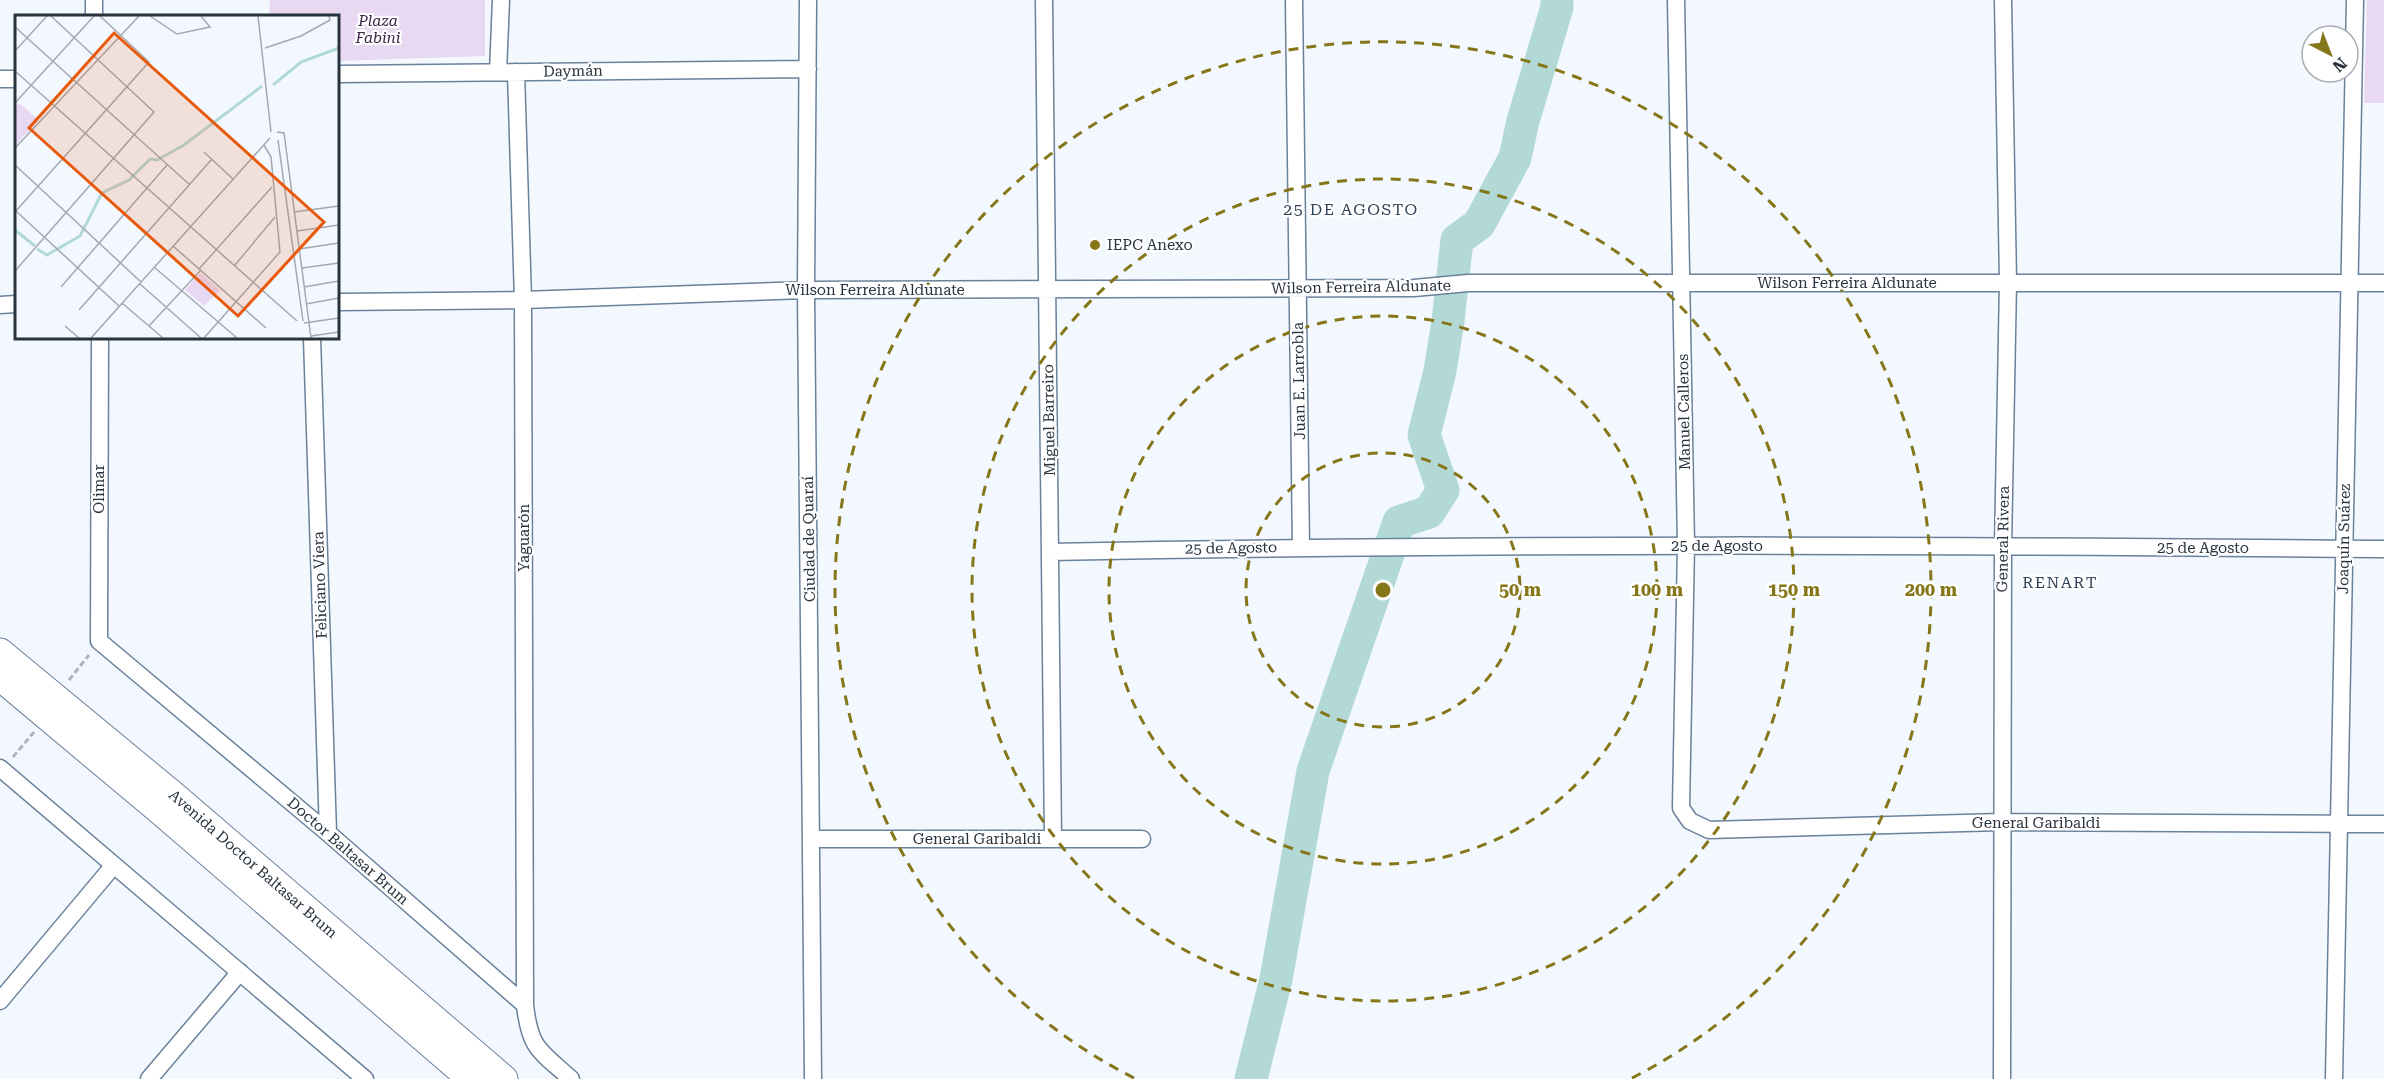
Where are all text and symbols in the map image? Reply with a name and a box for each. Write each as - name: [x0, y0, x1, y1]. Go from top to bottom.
- park label: Plaza Fabini: [354, 12, 401, 47]
- inset map: [15, 15, 339, 339]
- north arrow: [2300, 24, 2360, 84]
- text: N: [2329, 54, 2351, 76]
- street label: Daymán: [543, 61, 603, 81]
- district label: 25 DE AGOSTO: [1283, 200, 1419, 219]
- place label: IEPC Anexo: [1107, 236, 1193, 254]
- marker: IEPC Anexo: [1088, 238, 1102, 252]
- street label: Wilson Ferreira Aldunate: [1757, 274, 1937, 292]
- street label: Wilson Ferreira Aldunate: [1271, 276, 1451, 298]
- street label: Wilson Ferreira Aldunate: [785, 281, 965, 299]
- street label: Juan E. Larrobla: [1289, 322, 1309, 440]
- street label: Manuel Calleros: [1674, 354, 1694, 470]
- street label: Miguel Barreiro: [1039, 364, 1059, 476]
- street label: Olimar: [90, 464, 108, 514]
- street label: Ciudad de Quaraí: [799, 476, 819, 602]
- street label: Joaquín Suárez: [2334, 484, 2354, 594]
- street label: General Rivera: [1993, 486, 2013, 592]
- street label: Yaguarón: [515, 504, 533, 572]
- street label: Feliciano Viera: [309, 531, 331, 639]
- street label: 25 de Agosto: [1671, 537, 1763, 555]
- street label: 25 de Agosto: [1185, 538, 1277, 558]
- street label: 25 de Agosto: [2157, 539, 2249, 557]
- district label: RENART: [2022, 573, 2098, 592]
- text: 50 m: [1499, 579, 1542, 600]
- text: 100 m: [1631, 579, 1684, 600]
- text: 150 m: [1768, 579, 1821, 600]
- text: 200 m: [1905, 579, 1958, 600]
- centre of rings: [1373, 580, 1393, 600]
- street label: Avenida Doctor Baltasar Brum: [165, 786, 341, 942]
- street label: Doctor Baltasar Brum: [284, 793, 412, 909]
- street label: General Garibaldi: [1972, 814, 2100, 832]
- street label: General Garibaldi: [913, 830, 1041, 848]

